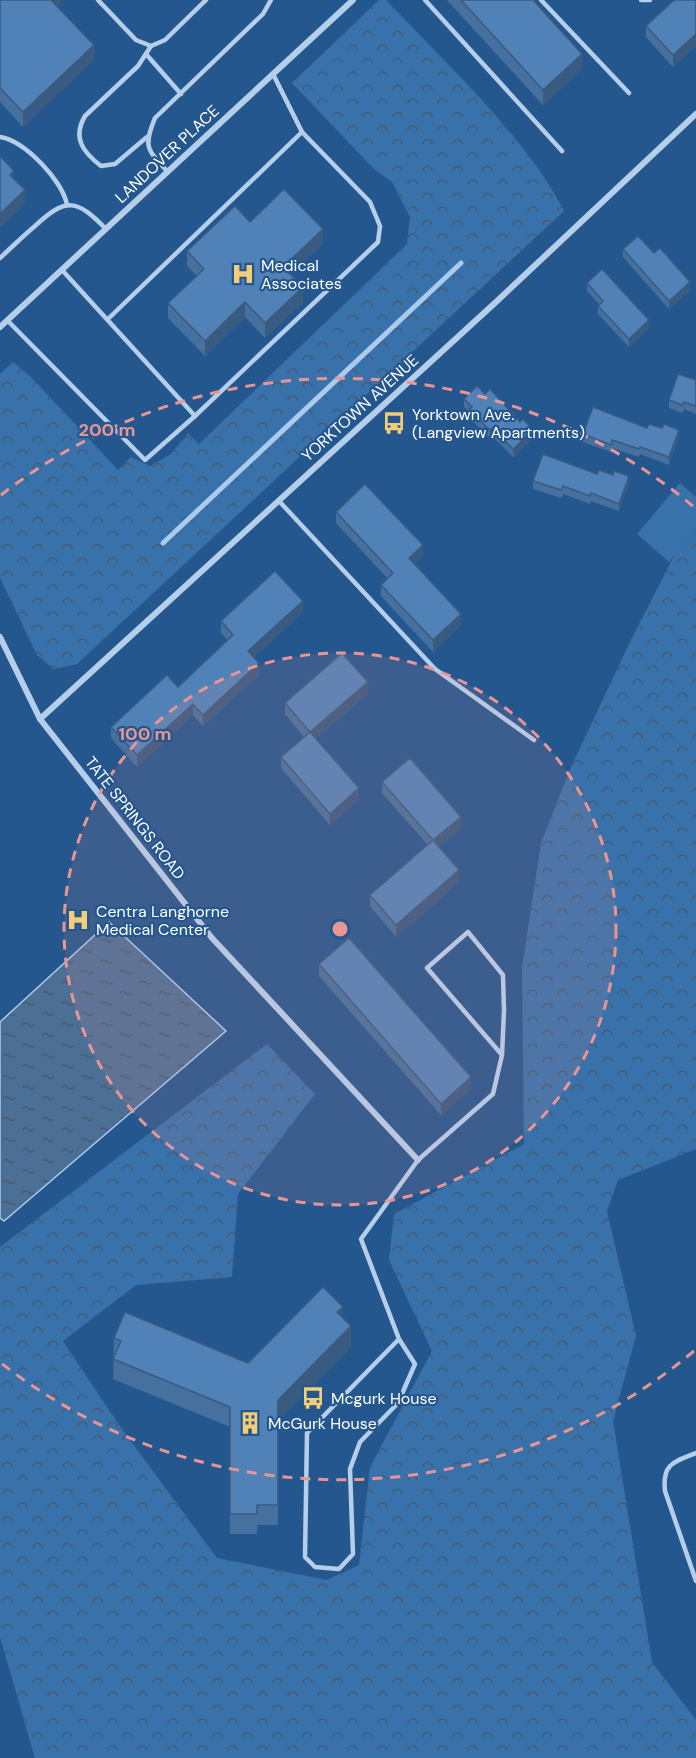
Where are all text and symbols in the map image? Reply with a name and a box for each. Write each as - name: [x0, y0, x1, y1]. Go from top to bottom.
- street label: LANDOVER PLACE: [111, 100, 223, 208]
- place label: Medical Associates: [261, 255, 342, 294]
- hospital icon: Medical Associates: [230, 261, 256, 287]
- street label: YORKTOWN AVENUE: [297, 350, 423, 466]
- place label: Yorktown Ave. (Langview Apartments): [412, 404, 585, 443]
- bus stop icon: Yorktown Ave. (Langview Apartments): [381, 410, 407, 436]
- text: 200 m: [79, 418, 135, 442]
- text: 100 m: [118, 722, 172, 746]
- street label: TATE SPRINGS ROAD: [80, 752, 190, 884]
- place label: Centra Langhorne Medical Center: [96, 901, 229, 940]
- hospital icon: Centra Langhorne Medical Center: [65, 907, 91, 933]
- centre of rings: [330, 919, 350, 939]
- bus stop icon: Mcgurk House: [300, 1385, 326, 1411]
- place label: Mcgurk House: [331, 1388, 437, 1409]
- building icon: McGurk House: [237, 1410, 263, 1436]
- place label: McGurk House: [268, 1413, 377, 1434]

